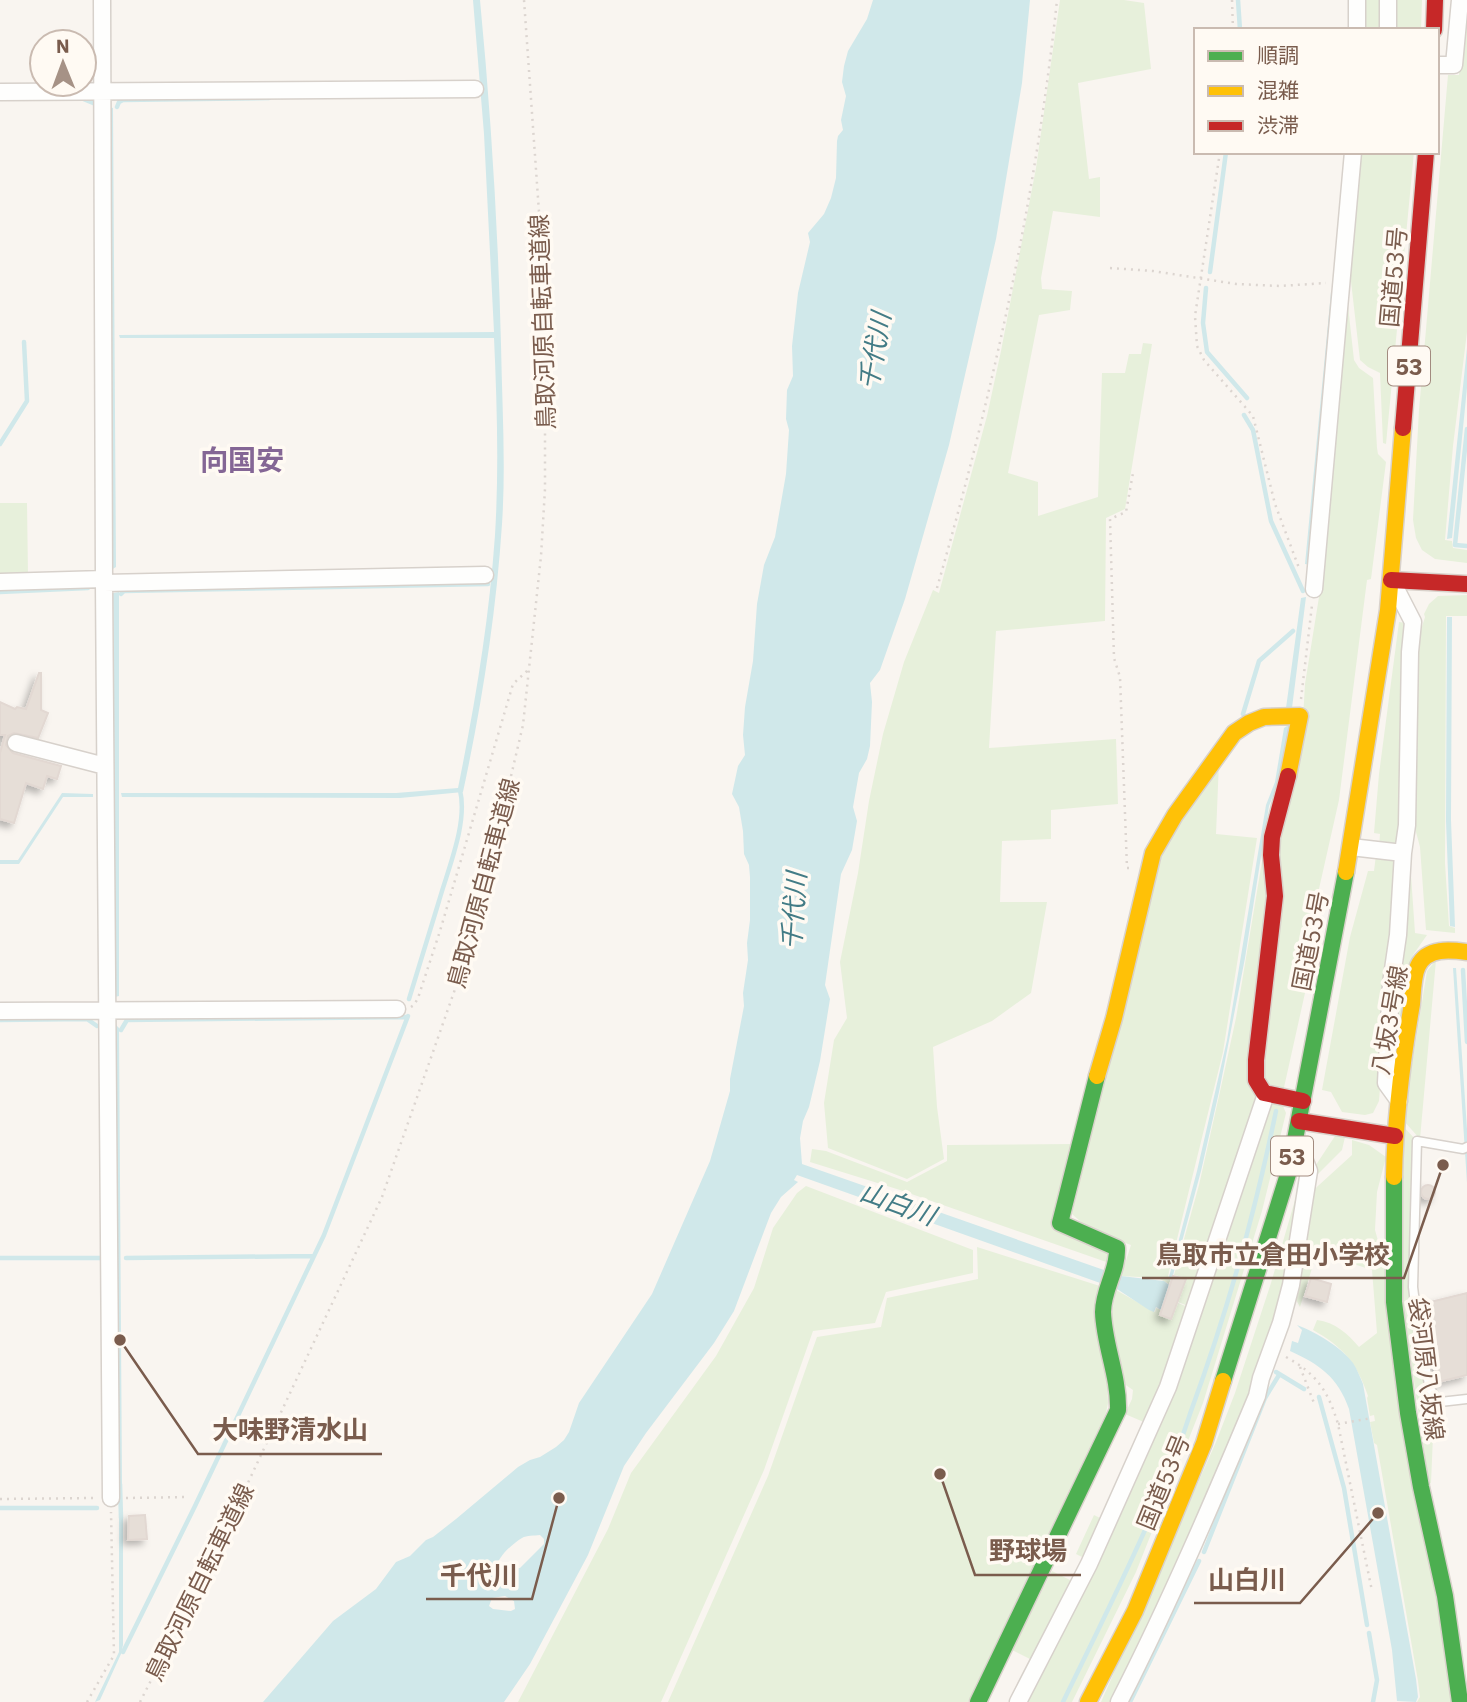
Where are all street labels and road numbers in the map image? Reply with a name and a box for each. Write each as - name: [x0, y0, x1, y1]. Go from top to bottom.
- street label: 鳥取河原自転車道線: [522, 214, 562, 430]
- street label: 国道53号: [1373, 225, 1413, 329]
- road number: 53: [1388, 346, 1430, 386]
- street label: 鳥取河原自転車道線: [440, 775, 526, 991]
- street label: 国道53号: [1285, 888, 1335, 994]
- street label: 八坂3号線: [1364, 963, 1414, 1077]
- road number: 53: [1271, 1136, 1313, 1176]
- street label: 袋河原八坂線: [1402, 1296, 1452, 1442]
- street label: 国道53号: [1129, 1429, 1197, 1535]
- street label: 鳥取河原自転車道線: [137, 1478, 261, 1686]

